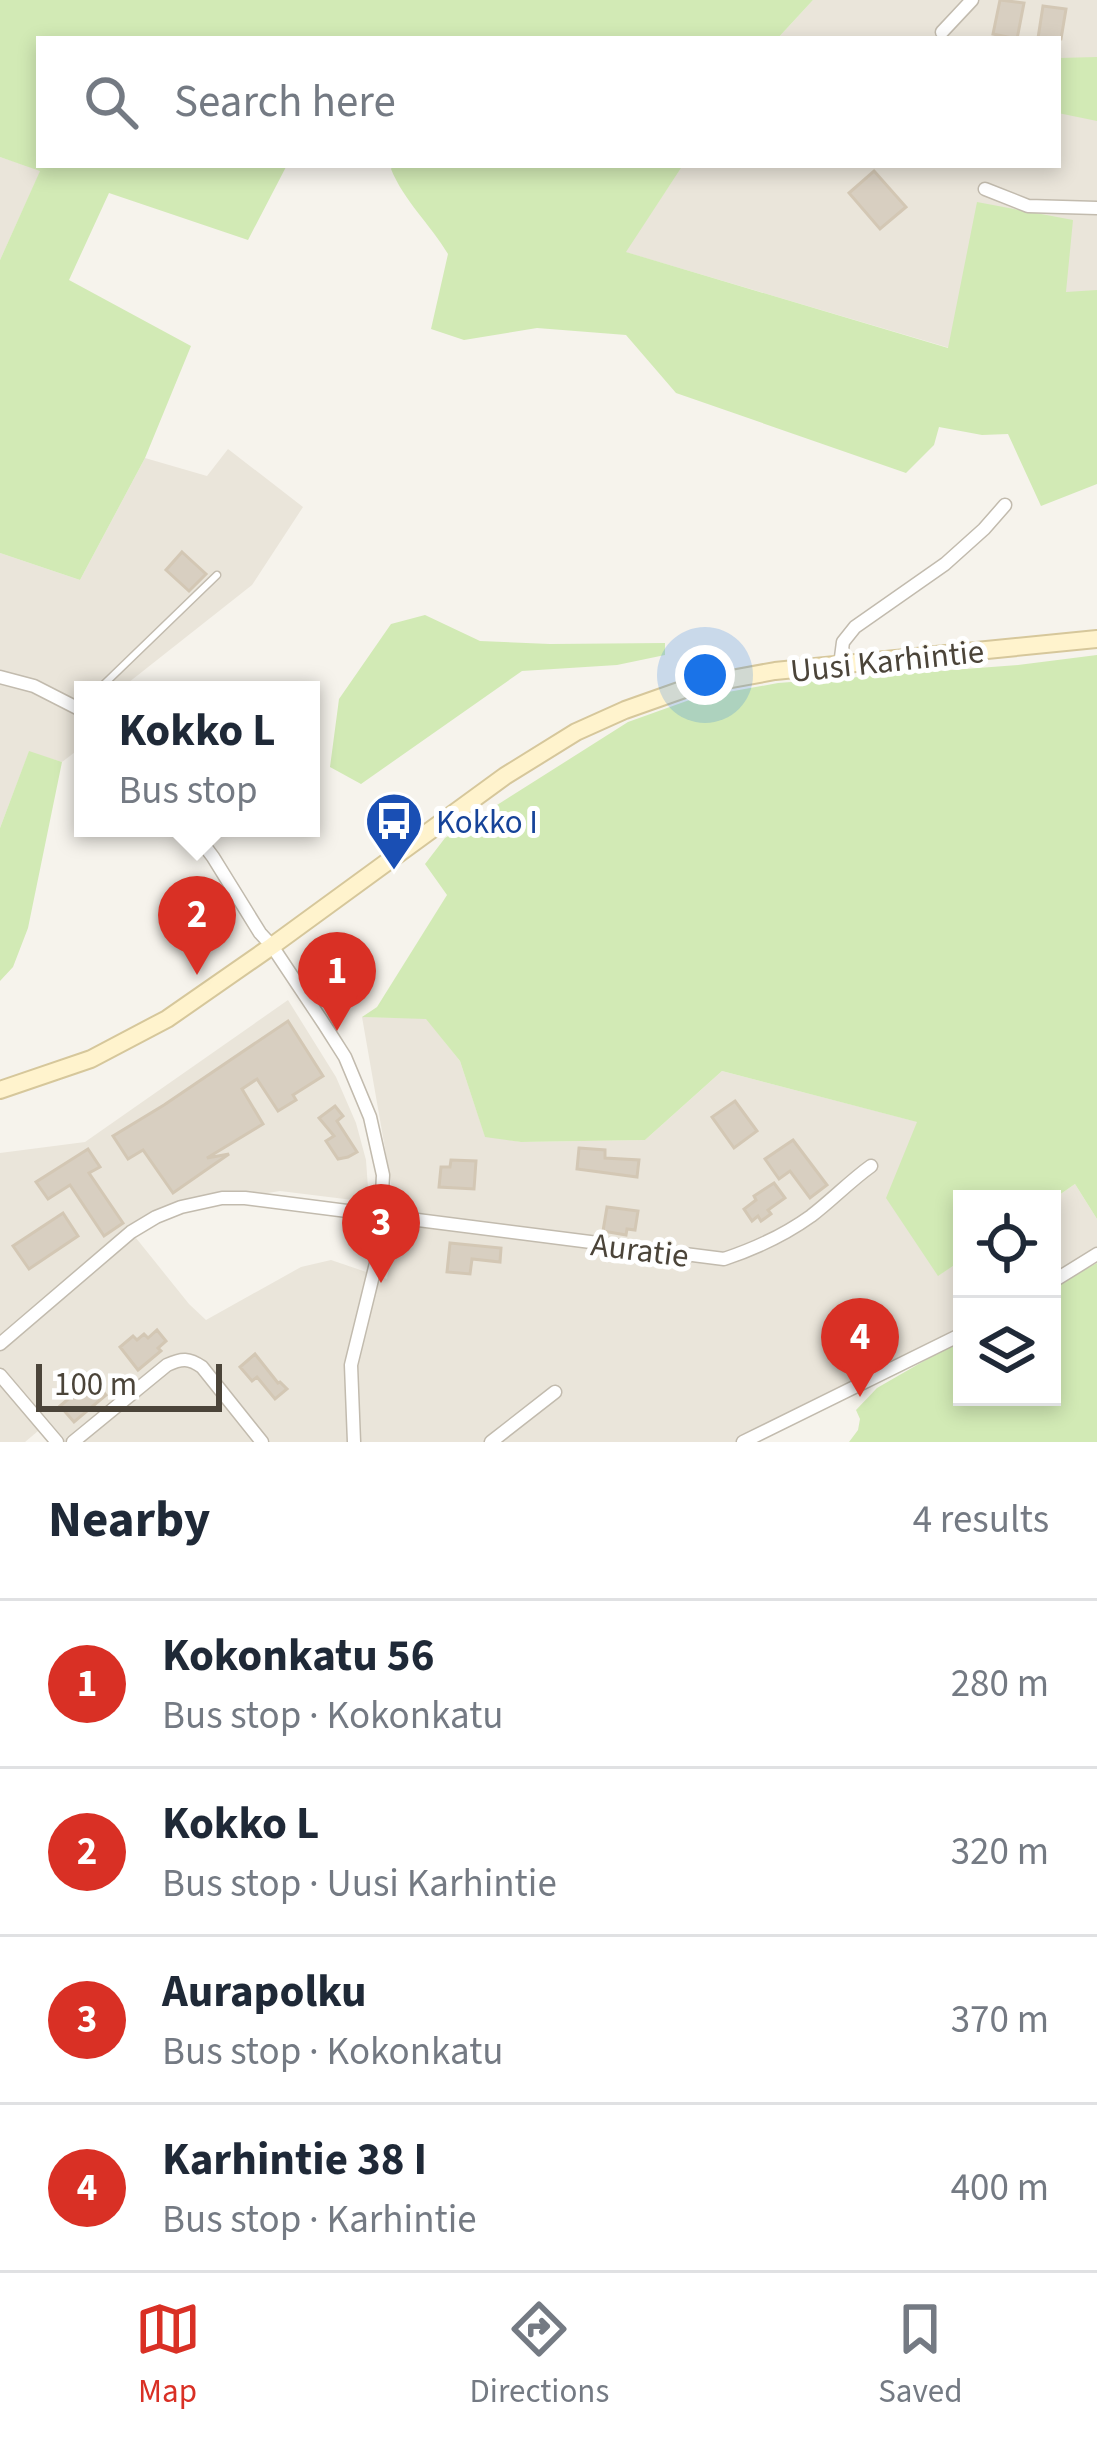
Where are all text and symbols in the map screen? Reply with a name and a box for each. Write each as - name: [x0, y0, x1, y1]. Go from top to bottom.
- search box: [36, 36, 1061, 168]
- icon: search: [78, 69, 144, 135]
- text: Search here: [174, 70, 396, 134]
- street label: Uusi Karhintie: [788, 628, 986, 695]
- your location: [675, 645, 735, 705]
- popup: [74, 681, 320, 837]
- text: Kokko L: [118, 699, 276, 763]
- text: Bus stop: [118, 763, 258, 819]
- bus stop icon: Kokko I: [363, 790, 425, 872]
- place label: Kokko I: [436, 799, 538, 846]
- pin: 2: [158, 876, 236, 975]
- pin: 1: [298, 932, 376, 1031]
- pin: 3: [342, 1184, 420, 1283]
- map controls: [953, 1190, 1061, 1406]
- button: locate: [953, 1190, 1061, 1298]
- street label: Auratie: [588, 1221, 691, 1280]
- pin: 4: [821, 1298, 899, 1397]
- button: layers: [953, 1298, 1061, 1406]
- scale bar: [36, 1358, 222, 1411]
- text: 100 m: [54, 1361, 137, 1408]
- text: Nearby: [48, 1484, 210, 1556]
- text: 4 results: [913, 1492, 1049, 1548]
- text: Kokonkatu 56: [162, 1624, 434, 1688]
- text: 1: [77, 1656, 97, 1712]
- text: 280 m: [951, 1656, 1049, 1712]
- text: Bus stop · Kokonkatu: [162, 1688, 504, 1744]
- text: Kokko L: [162, 1792, 319, 1856]
- text: 2: [77, 1824, 97, 1880]
- text: 320 m: [951, 1824, 1049, 1880]
- text: Bus stop · Uusi Karhintie: [162, 1856, 557, 1912]
- text: Aurapolku: [162, 1960, 367, 2024]
- text: 3: [77, 1992, 97, 2048]
- text: 370 m: [951, 1992, 1049, 2048]
- text: Bus stop · Kokonkatu: [162, 2024, 504, 2080]
- text: Karhintie 38 I: [162, 2128, 427, 2192]
- text: 4: [77, 2160, 97, 2216]
- text: 400 m: [951, 2160, 1049, 2216]
- text: Bus stop · Karhintie: [162, 2192, 477, 2248]
- tab: Map: [135, 2296, 201, 2415]
- tab: Directions: [470, 2296, 609, 2415]
- tab: Saved: [878, 2296, 962, 2415]

